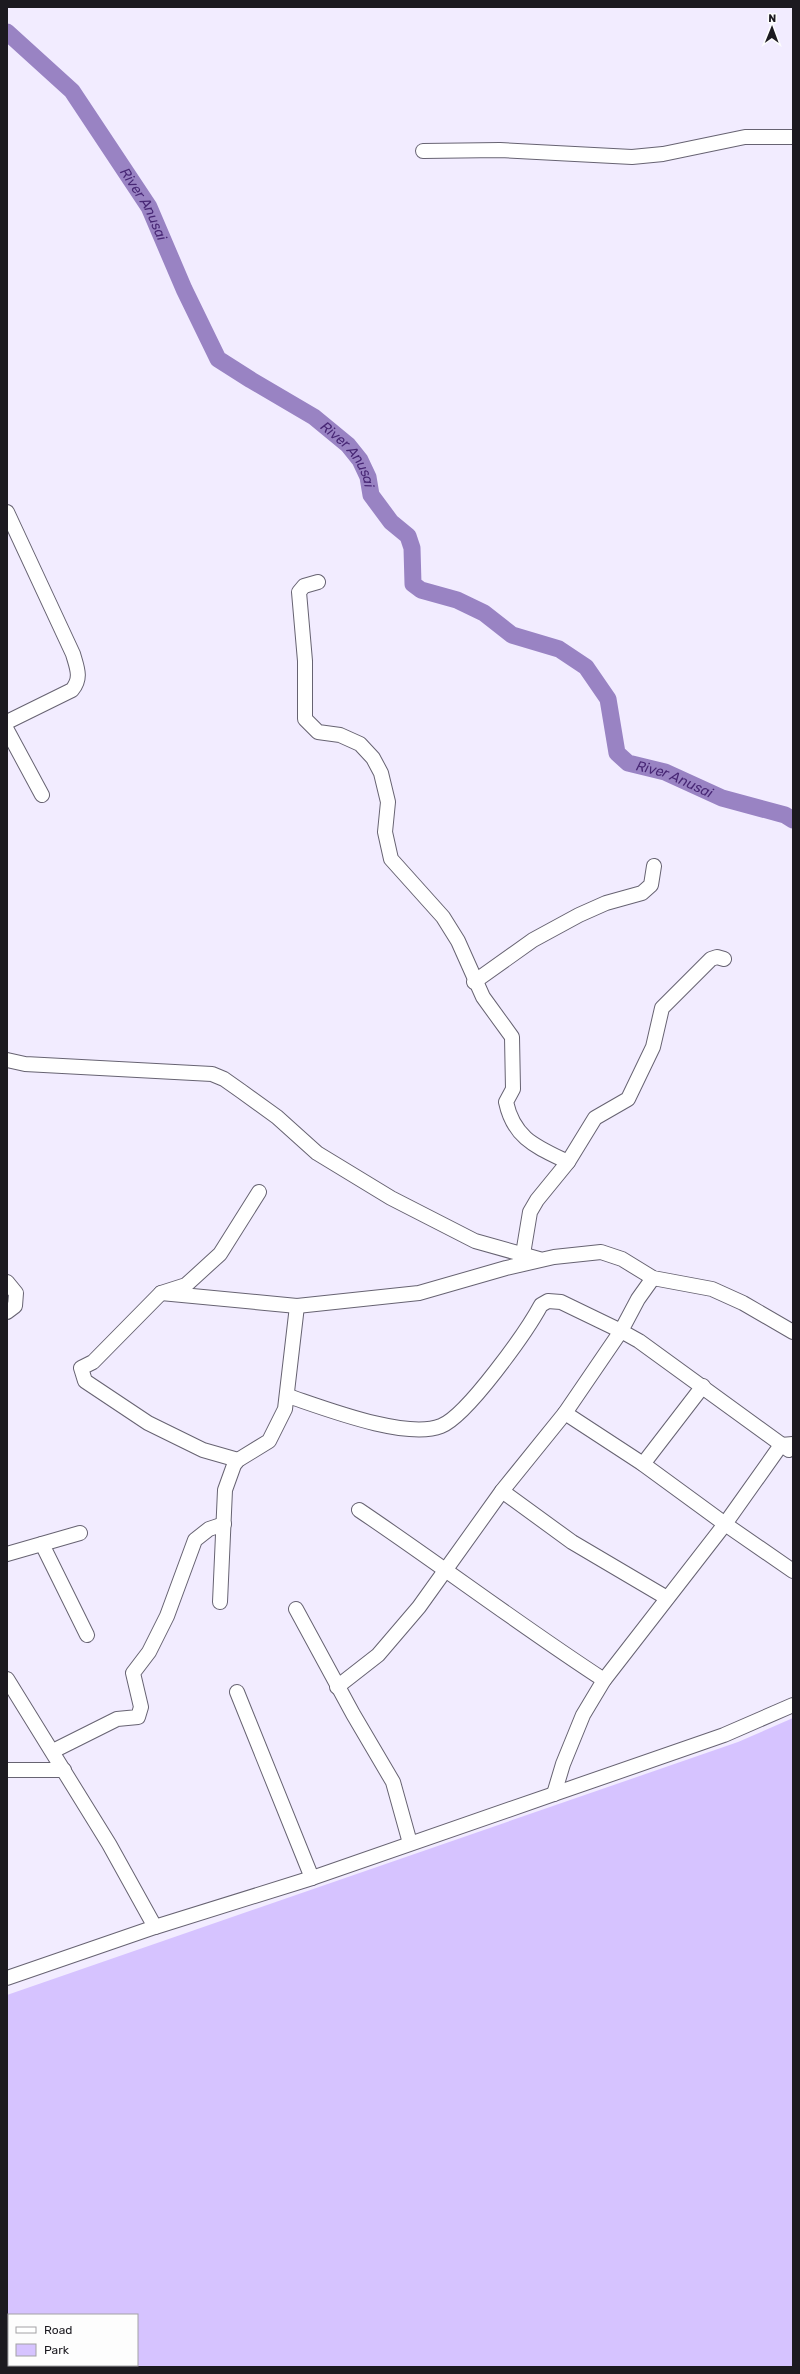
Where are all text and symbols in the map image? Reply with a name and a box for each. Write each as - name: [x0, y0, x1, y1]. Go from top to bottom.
- north arrow: [752, 8, 792, 48]
- text: N: [768, 12, 776, 25]
- water label: River Anusai: [116, 165, 171, 244]
- water label: River Anusai: [317, 418, 378, 489]
- water label: River Anusai: [634, 757, 716, 802]
- legend: [8, 2314, 138, 2366]
- text: Road: [44, 2323, 72, 2337]
- text: Park: [44, 2343, 70, 2357]

